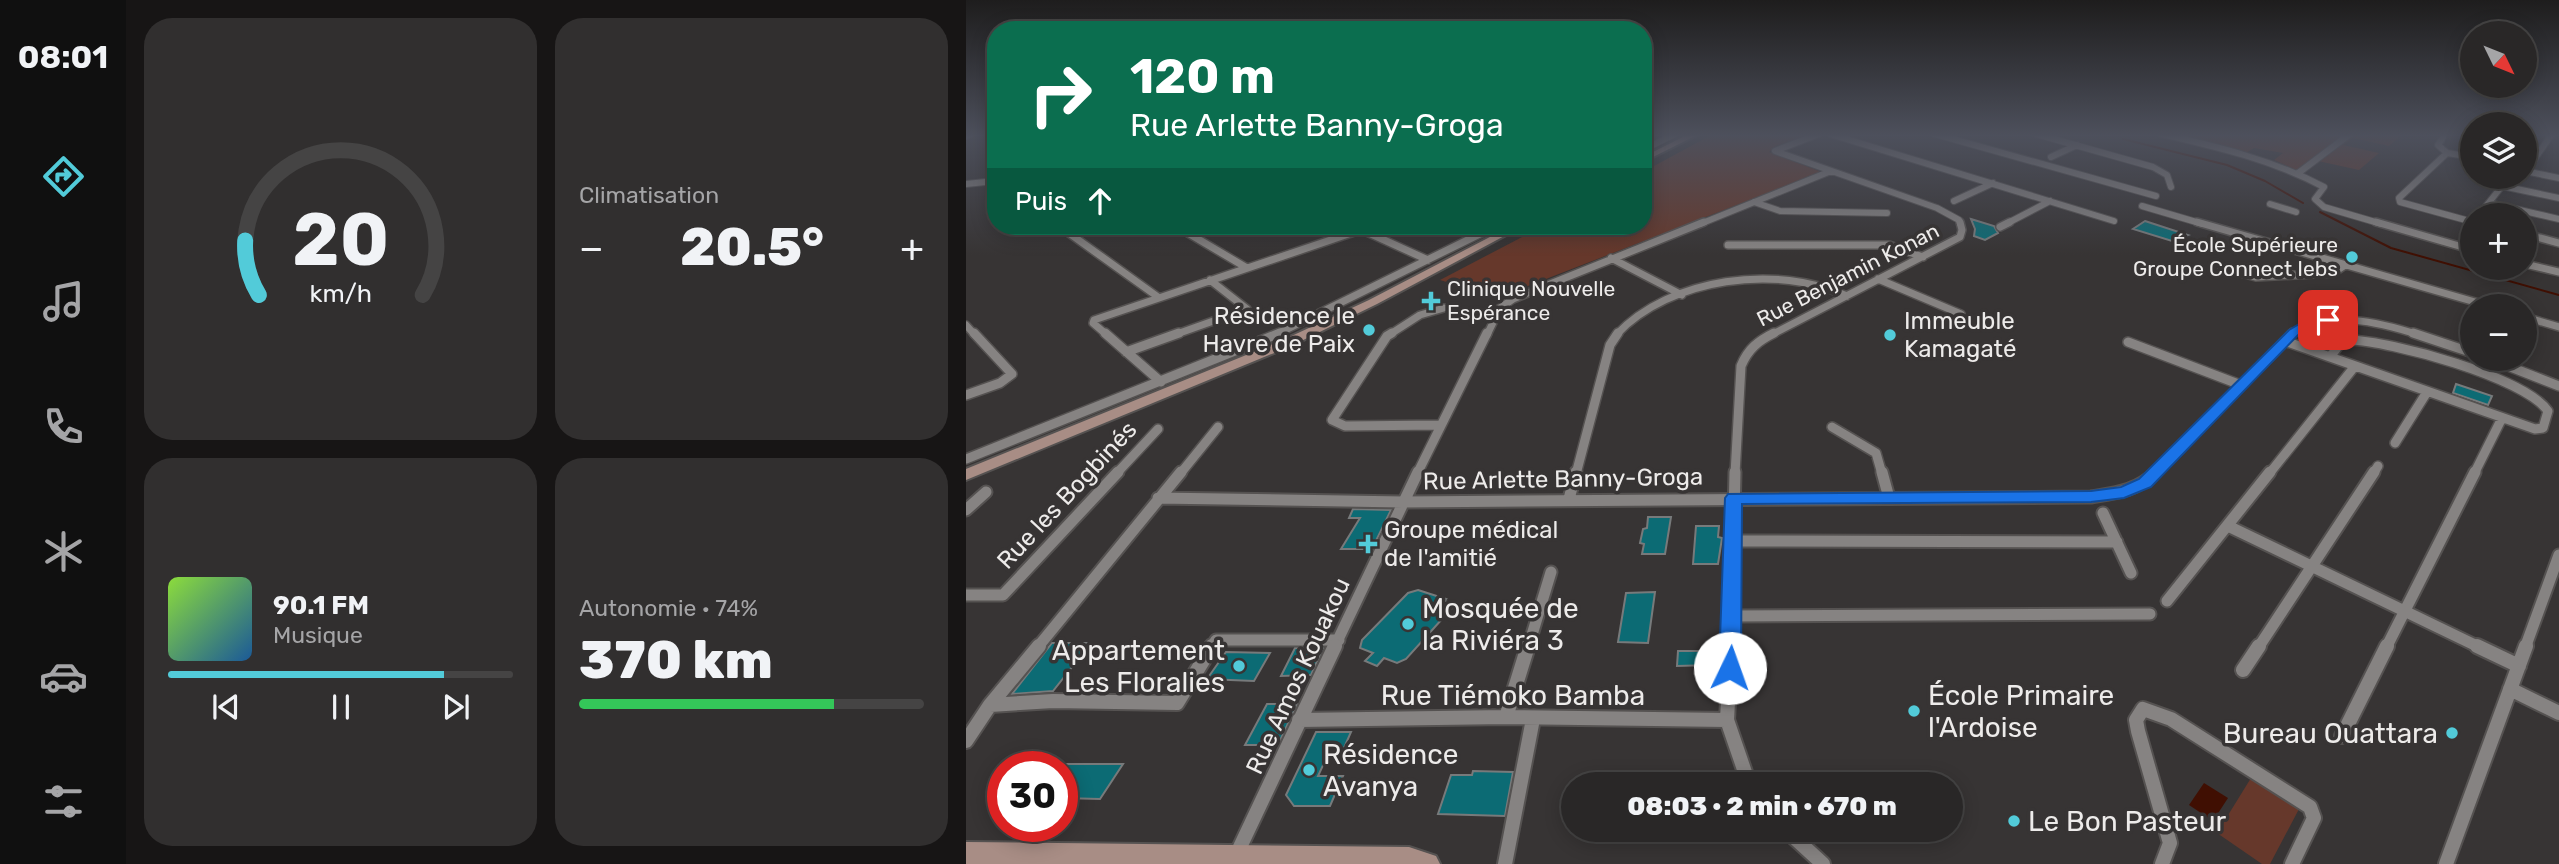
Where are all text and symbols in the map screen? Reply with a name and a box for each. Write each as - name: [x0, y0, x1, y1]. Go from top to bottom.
- north arrow: [2460, 21, 2538, 98]
- map controls: [2460, 21, 2537, 371]
- text: 08:01: [18, 38, 108, 76]
- text: 120 m: [1130, 47, 1275, 105]
- icon: right: [1015, 49, 1106, 140]
- text: Rue Arlette Banny-Groga: [1130, 106, 1504, 144]
- button: layers: [2460, 112, 2537, 189]
- icon: directions: [39, 152, 88, 201]
- text: Climatisation: [579, 181, 719, 209]
- icon: ahead: [1081, 182, 1119, 220]
- text: Puis: [1015, 186, 1067, 217]
- text: 20: [292, 197, 389, 283]
- button: +: [2460, 203, 2537, 280]
- text: 20.5°: [680, 216, 824, 278]
- street label: Rue Benjamin Konan: [1752, 218, 1943, 331]
- text: −: [579, 225, 604, 271]
- text: +: [900, 225, 924, 271]
- place label: École Supérieure Groupe Connect Iebs: [2133, 232, 2338, 281]
- marker: École Supérieure Groupe Connect Iebs: [2344, 249, 2360, 265]
- place label: Clinique Nouvelle Espérance: [1447, 276, 1615, 325]
- icon: music: [39, 277, 88, 326]
- text: km/h: [309, 279, 372, 308]
- pin: [2298, 290, 2358, 350]
- marker: Clinique Nouvelle Espérance: [1421, 291, 1441, 311]
- button: −: [2460, 294, 2537, 371]
- icon: arrive: [2309, 301, 2347, 339]
- place label: Résidence le Havre de Paix: [1203, 302, 1355, 358]
- place label: Immeuble Kamagaté: [1904, 307, 2016, 363]
- marker: Résidence le Havre de Paix: [1361, 322, 1377, 338]
- marker: Immeuble Kamagaté: [1882, 327, 1898, 343]
- icon: phone: [39, 402, 88, 451]
- street label: Rue les Bogbinés: [992, 415, 1142, 575]
- street label: Rue Arlette Banny-Groga: [1423, 463, 1703, 495]
- place label: Groupe médical de l'amitié: [1384, 516, 1558, 572]
- icon: climate: [39, 527, 88, 576]
- marker: Groupe médical de l'amitié: [1358, 534, 1378, 554]
- street label: Rue Amos Kouakou: [1240, 573, 1356, 779]
- text: 90.1 FM: [273, 590, 369, 621]
- place label: Mosquée de la Riviéra 3: [1422, 592, 1579, 657]
- text: Autonomie · 74%: [579, 594, 758, 622]
- marker: Mosquée de la Riviéra 3: [1400, 616, 1416, 632]
- text: Musique: [273, 621, 363, 649]
- text: 370 km: [579, 629, 773, 691]
- position arrow: [1693, 631, 1767, 705]
- place label: Appartement Les Floralies: [1052, 634, 1225, 699]
- icon: car: [39, 652, 88, 701]
- marker: Appartement Les Floralies: [1231, 658, 1247, 674]
- street label: Rue Tiémoko Bamba: [1381, 679, 1645, 712]
- place label: École Primaire l'Ardoise: [1928, 679, 2114, 744]
- icon: previous: [207, 688, 245, 726]
- icon: pause: [322, 688, 360, 726]
- icon: next: [437, 688, 475, 726]
- marker: École Primaire l'Ardoise: [1906, 703, 1922, 719]
- place label: Bureau Ouattara: [2223, 717, 2438, 750]
- marker: Bureau Ouattara: [2444, 725, 2460, 741]
- place label: Résidence Avanya: [1323, 738, 1458, 803]
- speed limit sign: 30: [987, 751, 1078, 842]
- marker: Résidence Avanya: [1301, 762, 1317, 778]
- icon: filters: [39, 777, 88, 826]
- text: 08:03 · 2 min · 670 m: [1627, 791, 1897, 822]
- place label: Le Bon Pasteur: [2028, 805, 2227, 838]
- marker: Le Bon Pasteur: [2006, 813, 2022, 829]

